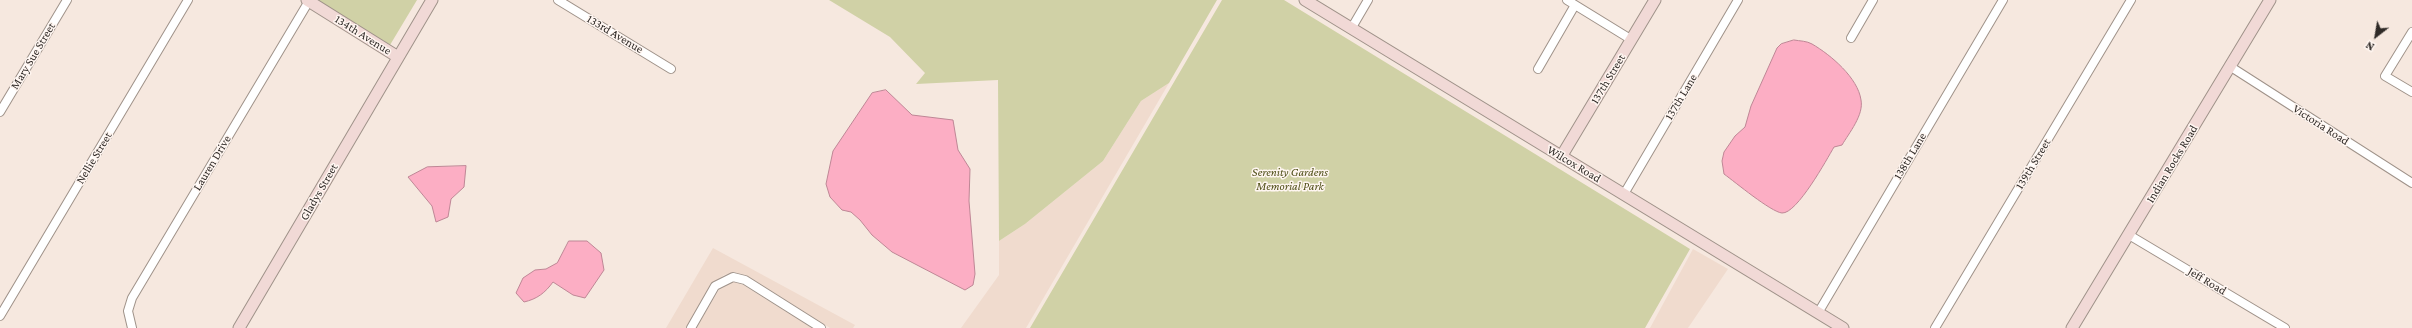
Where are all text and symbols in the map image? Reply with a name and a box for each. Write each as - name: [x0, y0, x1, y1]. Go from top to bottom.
- street label: 134th Avenue: [332, 12, 394, 58]
- street label: 133rd Avenue: [584, 12, 646, 56]
- north arrow: [2356, 16, 2396, 56]
- street label: Mary Sue Street: [7, 20, 59, 92]
- text: N: [2364, 39, 2376, 53]
- street label: 137th Street: [1587, 51, 1629, 107]
- street label: 137th Lane: [1662, 71, 1700, 123]
- street label: Victoria Road: [2290, 101, 2352, 149]
- street label: Indian Rocks Road: [2143, 123, 2201, 205]
- street label: Nellie Street: [73, 129, 115, 187]
- street label: 138th Lane: [1890, 130, 1930, 182]
- street label: Lauren Drive: [190, 133, 234, 193]
- street label: 139th Street: [2012, 136, 2054, 192]
- street label: Wilcox Road: [1545, 142, 1603, 186]
- street label: Gladys Street: [297, 161, 341, 223]
- park label: Serenity Gardens Memorial Park: [1252, 165, 1328, 193]
- street label: Jeff Road: [2185, 264, 2229, 298]

